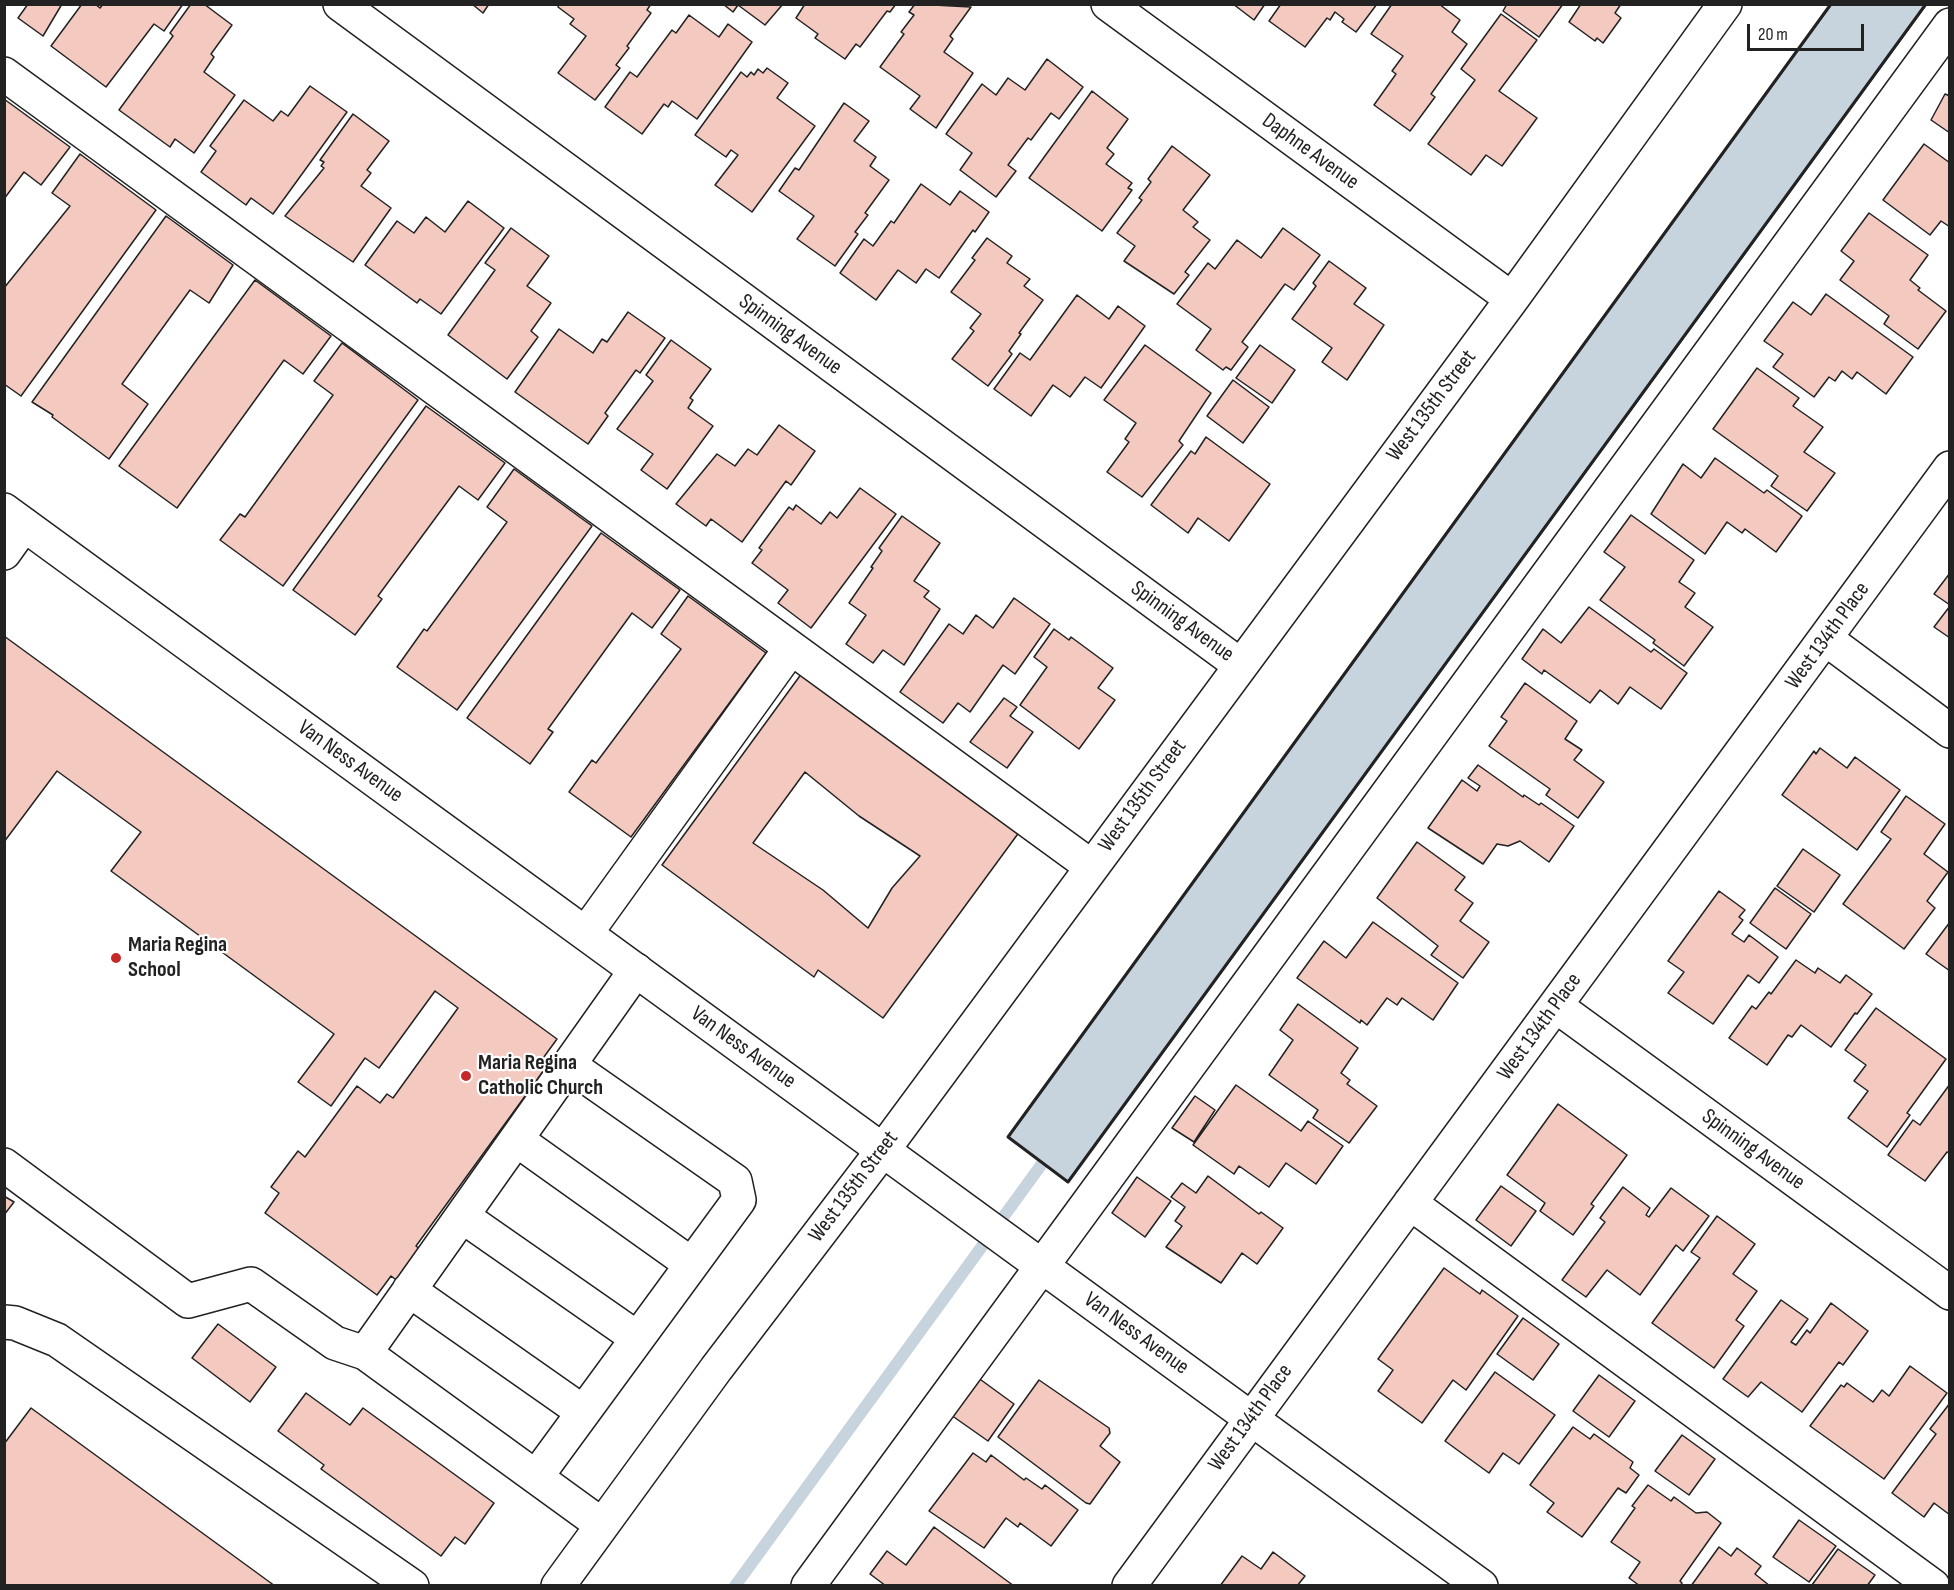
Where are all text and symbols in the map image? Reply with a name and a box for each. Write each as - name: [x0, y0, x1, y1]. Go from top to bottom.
- scale bar: [1750, 12, 1867, 50]
- text: 20 m: [1758, 24, 1788, 45]
- street label: Daphne Avenue: [1256, 108, 1364, 196]
- street label: Spinning Avenue: [733, 289, 847, 381]
- street label: West 135th Street: [1382, 345, 1482, 467]
- street label: Spinning Avenue: [1125, 576, 1239, 668]
- street label: West 134th Place: [1780, 577, 1876, 695]
- street label: Van Ness Avenue: [292, 715, 408, 809]
- street label: West 135th Street: [1093, 735, 1193, 857]
- place label: Maria Regina School: [128, 932, 227, 984]
- marker: Maria Regina School: [109, 951, 123, 965]
- street label: West 134th Place: [1492, 968, 1588, 1086]
- street label: Van Ness Avenue: [685, 1001, 801, 1095]
- place label: Maria Regina Catholic Church: [478, 1050, 603, 1102]
- marker: Maria Regina Catholic Church: [459, 1069, 473, 1083]
- street label: Spinning Avenue: [1696, 1104, 1810, 1196]
- street label: West 135th Street: [804, 1126, 904, 1248]
- street label: Van Ness Avenue: [1078, 1287, 1194, 1381]
- street label: West 134th Place: [1203, 1359, 1299, 1477]

